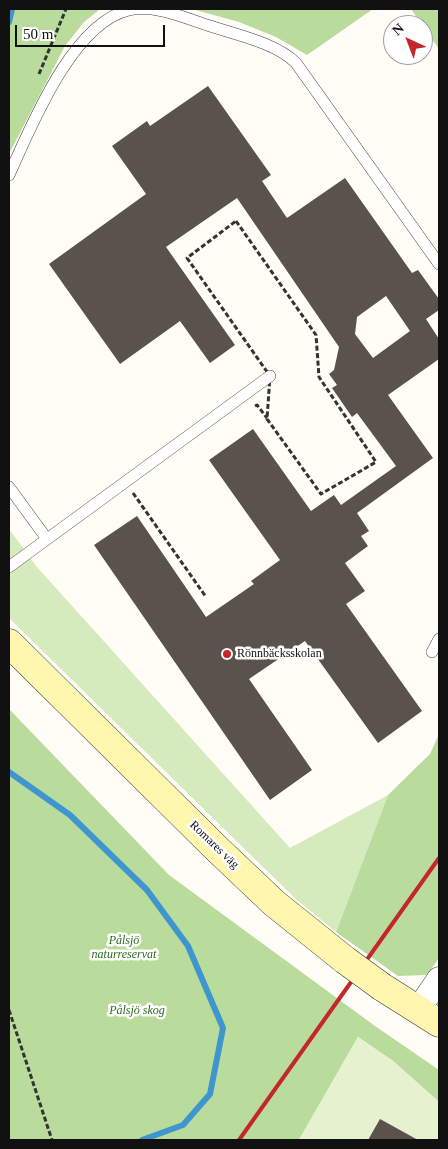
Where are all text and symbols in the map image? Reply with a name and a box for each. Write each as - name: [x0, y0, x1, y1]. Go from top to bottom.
- scale bar: [18, 15, 168, 47]
- north arrow: [383, 15, 433, 65]
- text: N: [389, 20, 407, 38]
- text: 50 m: [23, 26, 53, 42]
- place label: Rönnbäcksskolan: [237, 647, 322, 661]
- marker: Rönnbäcksskolan: [221, 648, 233, 660]
- street label: Romares väg: [186, 818, 242, 872]
- park label: Pålsjö naturreservat: [92, 934, 156, 962]
- park label: Pålsjö skog: [109, 1004, 165, 1018]

